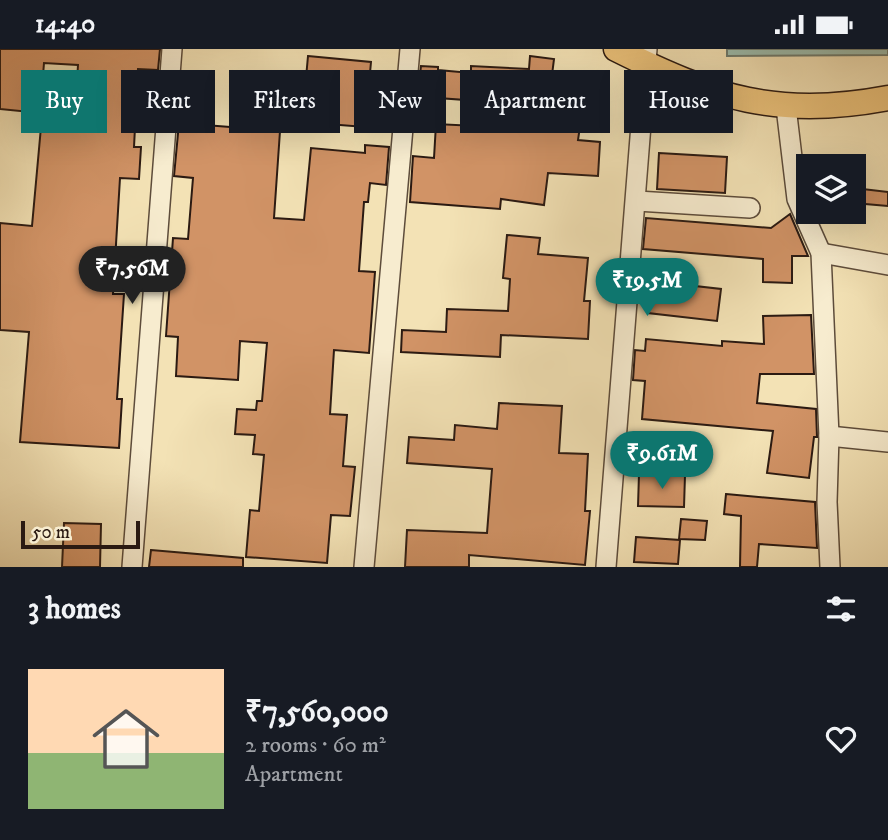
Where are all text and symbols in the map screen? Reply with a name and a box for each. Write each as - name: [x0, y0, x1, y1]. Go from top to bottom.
- text: 14:40: [35, 8, 95, 41]
- chip: Buy: [21, 70, 107, 133]
- chip: Rent: [121, 70, 215, 133]
- chip: Filters: [229, 70, 340, 133]
- chip: New: [354, 70, 446, 133]
- chip: Apartment: [460, 70, 610, 133]
- chip: House: [624, 70, 733, 133]
- map controls: [796, 154, 866, 224]
- button: layers: [796, 154, 866, 224]
- pin: ₹7.56M: [75, 247, 189, 306]
- text: ₹7.56M: [95, 254, 169, 283]
- pin: ₹19.5M: [590, 259, 704, 318]
- text: ₹19.5M: [612, 266, 682, 295]
- pin: ₹9.61M: [605, 431, 719, 491]
- text: ₹9.61M: [626, 439, 698, 468]
- scale bar: [21, 518, 140, 550]
- text: 50 m: [32, 521, 70, 544]
- icon: filters: [822, 590, 860, 628]
- text: 3 homes: [28, 591, 121, 628]
- text: ₹7,560,000: [245, 694, 389, 731]
- icon: home: [84, 697, 168, 781]
- icon: heart: [822, 720, 860, 758]
- text: 2 rooms · 60 m²: [245, 731, 386, 760]
- text: Apartment: [245, 760, 343, 789]

